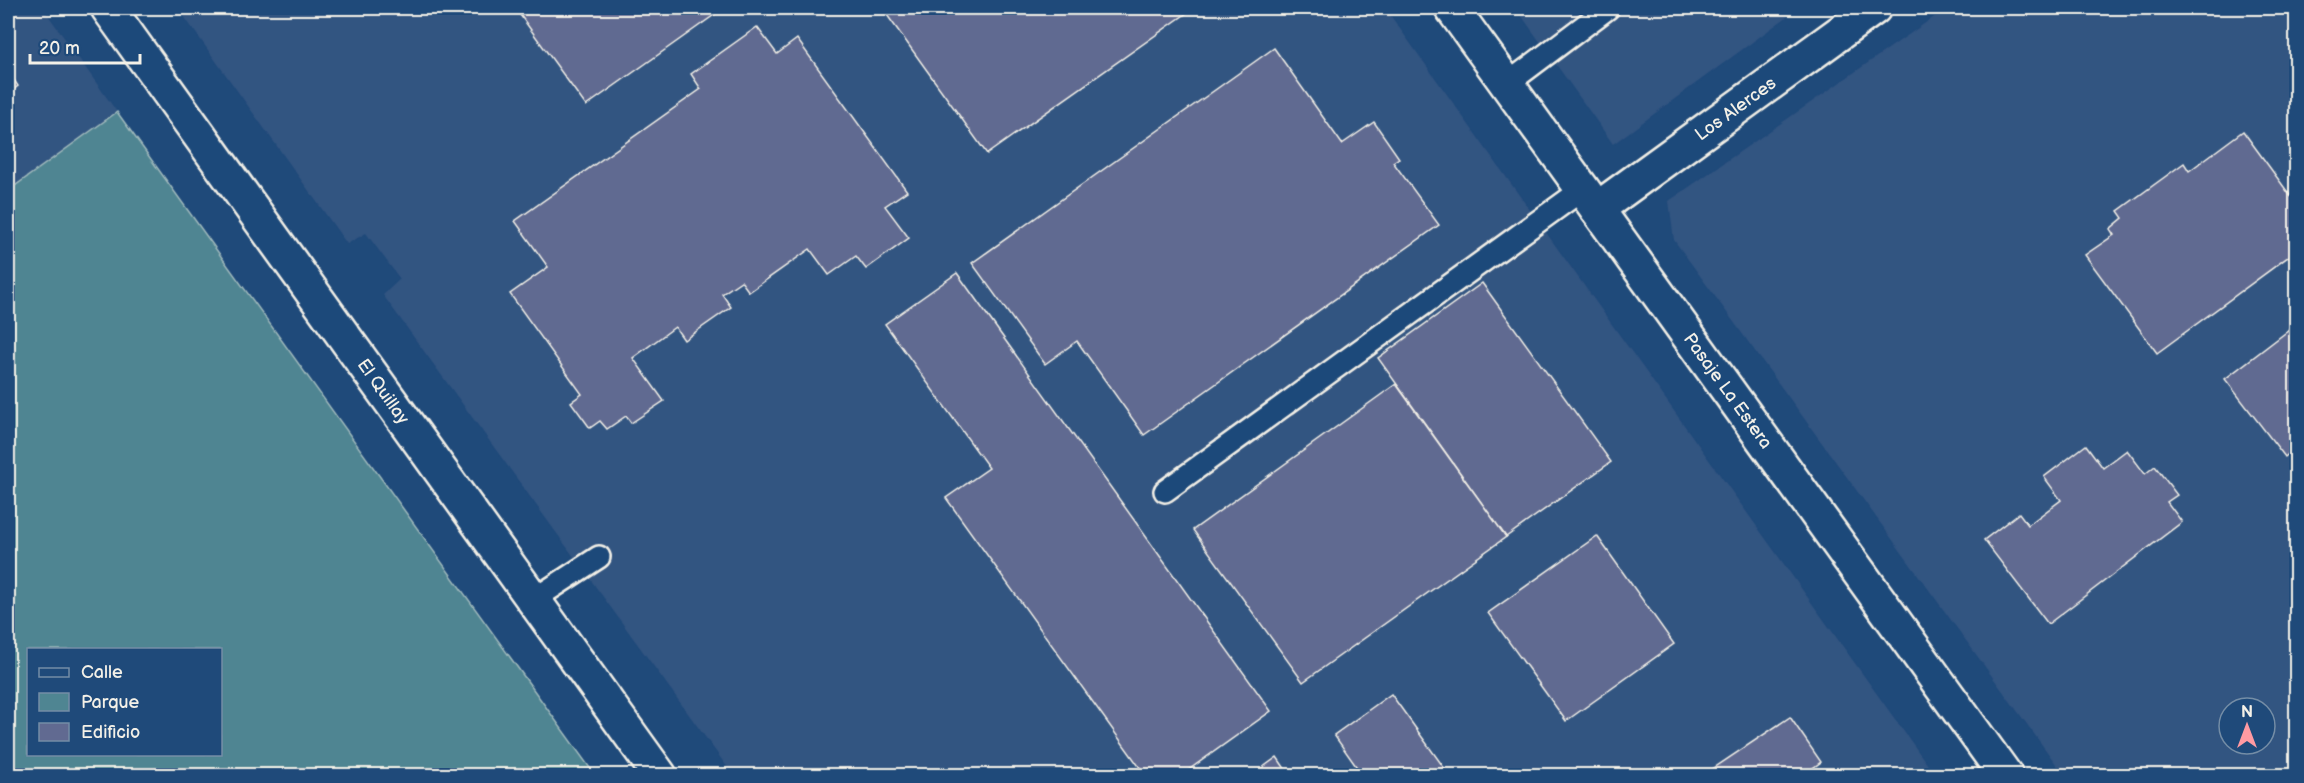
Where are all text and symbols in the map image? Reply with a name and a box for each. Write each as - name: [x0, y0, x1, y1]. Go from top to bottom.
- scale bar: [30, 27, 140, 65]
- text: 20 m: [39, 38, 80, 59]
- street label: Los Alerces: [1691, 72, 1780, 145]
- street label: Pasaje La Estera: [1679, 329, 1777, 453]
- street label: El Quillay: [353, 355, 414, 429]
- legend: [27, 648, 222, 756]
- text: Calle: [81, 662, 123, 683]
- text: Parque: [81, 692, 139, 713]
- north arrow: [2217, 696, 2277, 756]
- text: N: [2241, 703, 2253, 722]
- text: Edificio: [81, 722, 140, 743]

